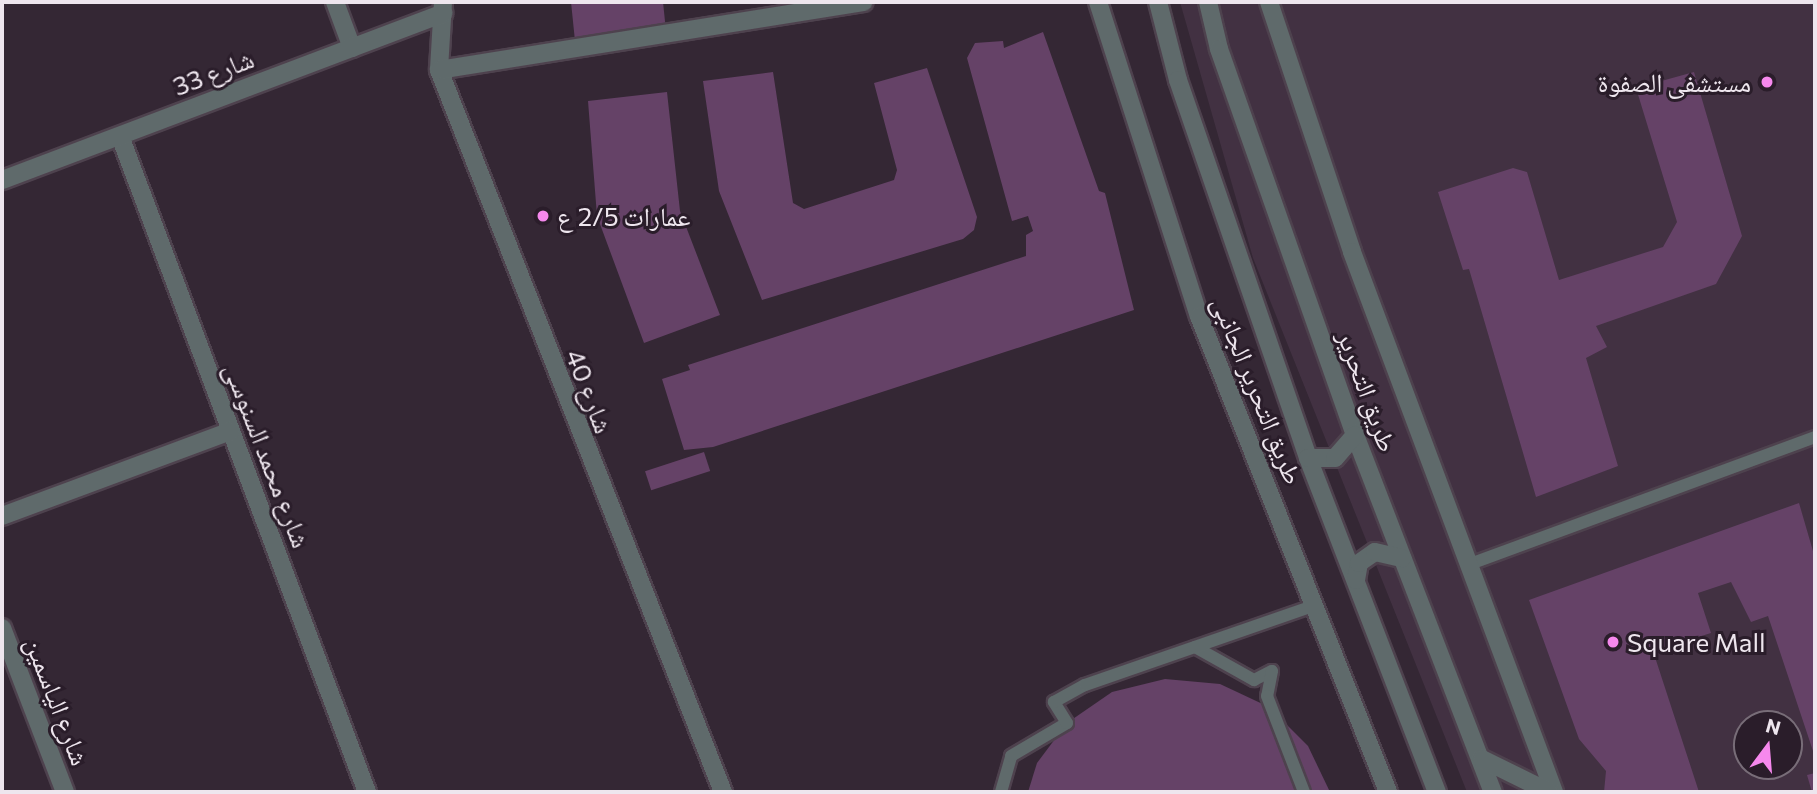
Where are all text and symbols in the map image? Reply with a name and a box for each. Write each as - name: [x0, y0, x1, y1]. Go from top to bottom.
- street label: شارع 33: [168, 42, 258, 102]
- place label: مستشفى الصفوة: [1598, 66, 1751, 98]
- marker: مستشفى الصفوة: [1757, 72, 1777, 92]
- place label: عمارات 2/5 ع: [557, 200, 690, 232]
- marker: عمارات 2/5 ع: [535, 208, 551, 224]
- street label: طريق التحرير الجانبى: [1206, 292, 1310, 488]
- street label: طريق التحرير: [1332, 326, 1404, 456]
- street label: شارع 40: [560, 345, 620, 437]
- street label: شارع محمد السنوسى: [218, 358, 318, 552]
- place label: Square Mall: [1627, 626, 1766, 658]
- street label: شارع الياسمين: [19, 633, 97, 769]
- marker: Square Mall: [1605, 634, 1621, 650]
- north arrow: [1733, 710, 1803, 780]
- text: N: [1763, 713, 1783, 739]

